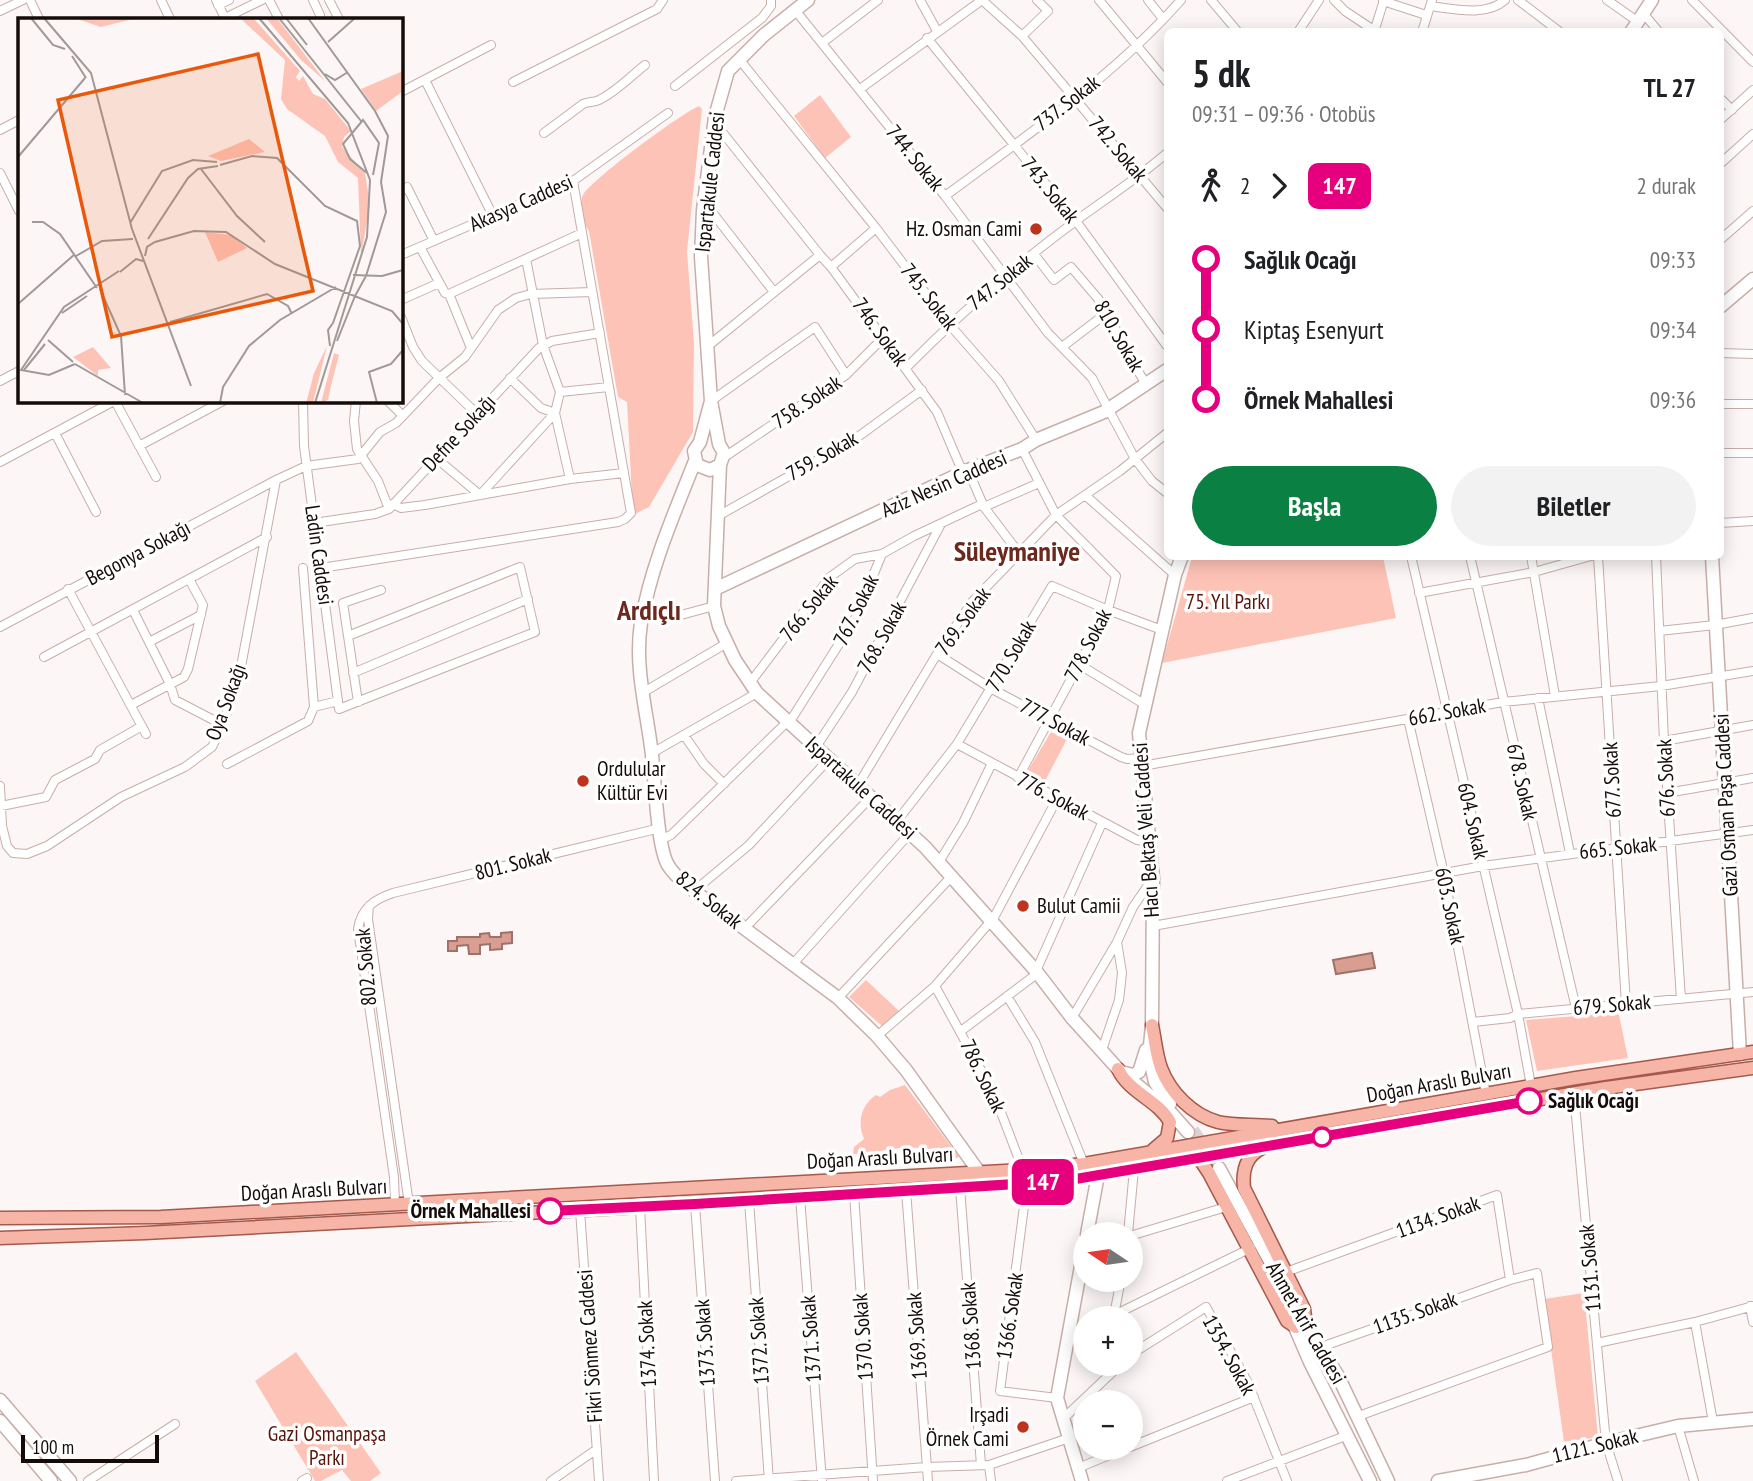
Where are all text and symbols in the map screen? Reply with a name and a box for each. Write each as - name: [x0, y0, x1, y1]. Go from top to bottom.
- inset map: [18, 18, 402, 402]
- text: 5 dk: [1192, 48, 1251, 97]
- street label: 737. Sokak: [1028, 69, 1105, 137]
- text: TL 27: [1644, 71, 1696, 104]
- text: 09:31 – 09:36 · Otobüs: [1192, 99, 1376, 128]
- street label: Ispartakule Caddesi: [689, 110, 730, 254]
- street label: 742. Sokak: [1083, 110, 1154, 187]
- street label: 744. Sokak: [880, 119, 950, 196]
- street label: 743. Sokak: [1015, 151, 1085, 228]
- icon: walk: [1192, 167, 1230, 205]
- icon: forward: [1260, 167, 1298, 205]
- street label: Akasya Caddesi: [465, 168, 577, 237]
- text: 147: [1322, 170, 1357, 201]
- text: 2: [1240, 171, 1250, 200]
- text: 2 durak: [1636, 171, 1696, 200]
- place label: Hz. Osman Cami: [906, 215, 1022, 242]
- marker: Hz. Osman Cami: [1028, 221, 1044, 237]
- text: Sağlık Ocağı: [1244, 243, 1357, 276]
- text: 09:33: [1650, 245, 1696, 274]
- street label: 747. Sokak: [962, 247, 1038, 316]
- street label: 745. Sokak: [895, 258, 964, 336]
- street label: 746. Sokak: [847, 292, 914, 371]
- street label: 810. Sokak: [1088, 295, 1151, 376]
- text: Kiptaş Esenyurt: [1244, 313, 1384, 346]
- text: 09:34: [1650, 315, 1696, 344]
- street label: 758. Sokak: [767, 369, 847, 435]
- text: Örnek Mahallesi: [1244, 383, 1393, 416]
- text: 09:36: [1650, 385, 1696, 414]
- street label: Defne Sokağı: [416, 388, 501, 477]
- street label: 759. Sokak: [781, 424, 862, 487]
- street label: Aziz Nesin Caddesi: [877, 444, 1011, 523]
- button: Başla: [1192, 466, 1437, 546]
- button: Biletler: [1451, 466, 1696, 546]
- street label: Ladin Caddesi: [299, 503, 340, 607]
- street label: Begonya Sokağı: [81, 514, 195, 591]
- district label: Süleymaniye: [954, 532, 1080, 569]
- street label: 766. Sokak: [774, 569, 844, 646]
- street label: 767. Sokak: [827, 570, 884, 650]
- street label: 769. Sokak: [929, 581, 996, 660]
- park label: 75. Yıl Parkı: [1186, 588, 1270, 615]
- district label: Ardıçlı: [616, 591, 681, 628]
- street label: 768. Sokak: [851, 596, 912, 677]
- street label: 778. Sokak: [1058, 604, 1117, 686]
- street label: 770. Sokak: [979, 615, 1042, 696]
- street label: Oya Sokağı: [199, 659, 252, 744]
- street label: 662. Sokak: [1406, 691, 1488, 732]
- street label: 777. Sokak: [1015, 692, 1095, 751]
- street label: Gazi Osman Paşa Caddesi: [1707, 713, 1744, 897]
- street label: Ispartakule Caddesi: [800, 730, 923, 845]
- street label: 676. Sokak: [1650, 738, 1681, 818]
- street label: 678. Sokak: [1501, 741, 1544, 823]
- street label: 677. Sokak: [1596, 741, 1627, 819]
- street label: Hacı Bektaş Veli Caddesi: [1126, 742, 1165, 919]
- place label: Ordulular Kültür Evi: [597, 755, 668, 806]
- street label: 776. Sokak: [1012, 765, 1094, 826]
- marker: Ordulular Kültür Evi: [575, 773, 591, 789]
- street label: 604. Sokak: [1452, 780, 1495, 862]
- street label: 665. Sokak: [1578, 830, 1658, 865]
- street label: 801. Sokak: [472, 841, 554, 886]
- street label: 824. Sokak: [671, 865, 748, 935]
- street label: 603. Sokak: [1429, 865, 1472, 947]
- place label: Bulut Camii: [1037, 892, 1121, 919]
- marker: Bulut Camii: [1015, 898, 1031, 914]
- street label: 802. Sokak: [349, 927, 382, 1007]
- street label: 679. Sokak: [1572, 988, 1652, 1021]
- street label: 786. Sokak: [954, 1035, 1013, 1117]
- street label: Doğan Araslı Bulvarı: [1364, 1056, 1513, 1109]
- place label: Sağlık Ocağı: [1548, 1087, 1639, 1114]
- marker: Sağlık Ocağı: [1516, 1088, 1542, 1114]
- unlabelled marker: [1312, 1127, 1332, 1147]
- street label: Doğan Araslı Bulvarı: [806, 1140, 954, 1175]
- line badge: 147: [1003, 1159, 1083, 1205]
- text: 147: [1026, 1166, 1060, 1197]
- street label: Doğan Araslı Bulvarı: [240, 1172, 388, 1207]
- street label: 1134. Sokak: [1392, 1189, 1483, 1244]
- place label: Örnek Mahallesi: [410, 1197, 531, 1224]
- marker: Örnek Mahallesi: [537, 1198, 563, 1224]
- north arrow: [1073, 1222, 1143, 1292]
- map controls: [1073, 1222, 1143, 1460]
- street label: 1131. Sokak: [1572, 1223, 1607, 1313]
- street label: Ahmet Arif Caddesi: [1260, 1256, 1353, 1389]
- street label: Fikri Sönmez Caddesi: [571, 1269, 608, 1423]
- street label: 1366. Sokak: [990, 1271, 1029, 1361]
- street label: 1368. Sokak: [954, 1282, 987, 1371]
- street label: 1135. Sokak: [1369, 1285, 1460, 1340]
- street label: 1369. Sokak: [900, 1292, 933, 1381]
- street label: 1370. Sokak: [846, 1293, 879, 1382]
- street label: 1371. Sokak: [794, 1295, 827, 1384]
- street label: 1372. Sokak: [742, 1297, 775, 1386]
- street label: 1373. Sokak: [688, 1299, 721, 1388]
- street label: 1374. Sokak: [631, 1300, 662, 1388]
- button: +: [1073, 1306, 1143, 1376]
- street label: 1354. Sokak: [1196, 1310, 1262, 1400]
- button: −: [1073, 1390, 1143, 1460]
- place label: Irşadi Örnek Cami: [926, 1401, 1009, 1452]
- marker: Irşadi Örnek Cami: [1015, 1419, 1031, 1435]
- park label: Gazi Osmanpaşa Parkı: [268, 1420, 386, 1471]
- street label: 1121. Sokak: [1549, 1422, 1641, 1469]
- scale bar: [21, 1432, 159, 1464]
- text: 100 m: [32, 1435, 74, 1459]

